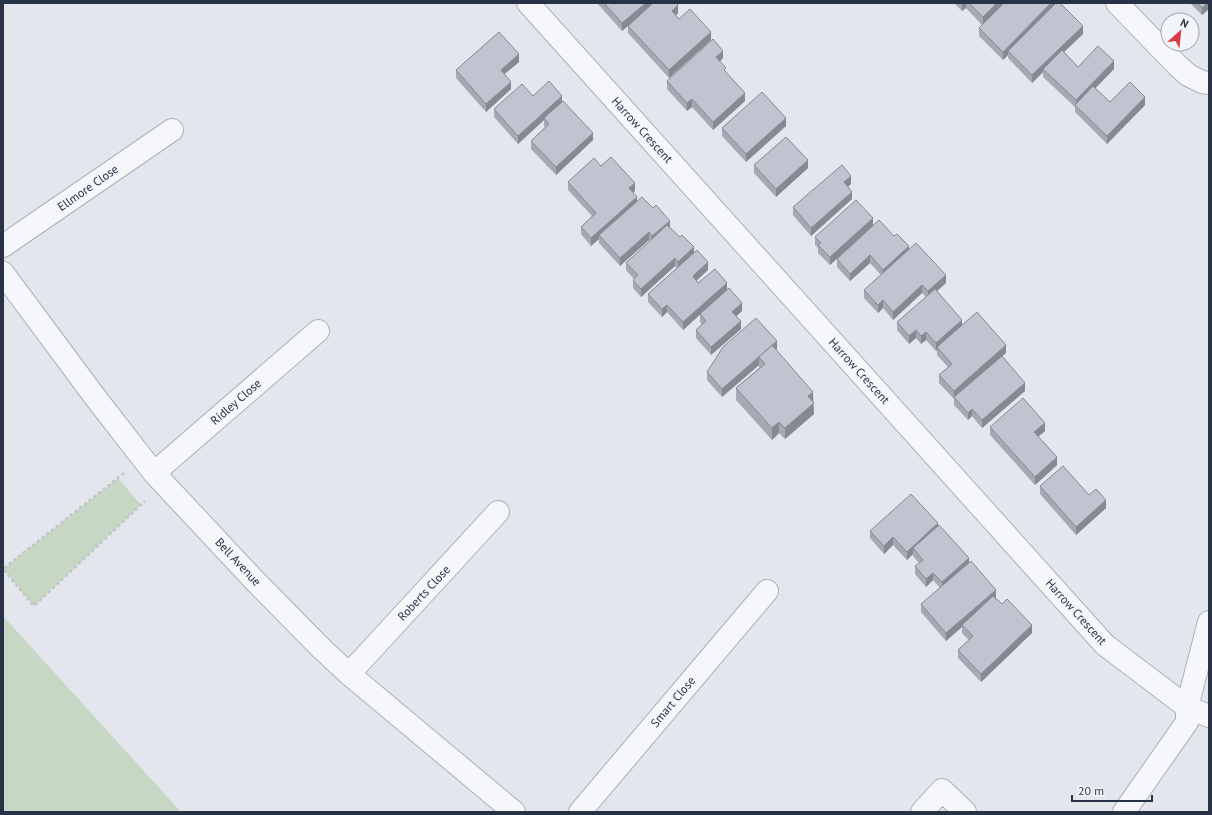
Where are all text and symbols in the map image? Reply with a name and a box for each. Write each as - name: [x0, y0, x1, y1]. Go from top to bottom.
- north arrow: [1160, 12, 1200, 52]
- text: N: [1178, 15, 1191, 31]
- street label: Harrow Crescent: [609, 93, 676, 166]
- street label: Ellmore Close: [54, 161, 121, 214]
- street label: Harrow Crescent: [826, 334, 893, 407]
- street label: Ridley Close: [207, 375, 264, 428]
- street label: Bell Avenue: [212, 534, 264, 589]
- street label: Roberts Close: [394, 562, 453, 623]
- street label: Harrow Crescent: [1043, 575, 1110, 648]
- street label: Smart Close: [647, 673, 698, 730]
- scale bar: [1072, 777, 1152, 803]
- text: 20 m: [1078, 783, 1104, 798]

